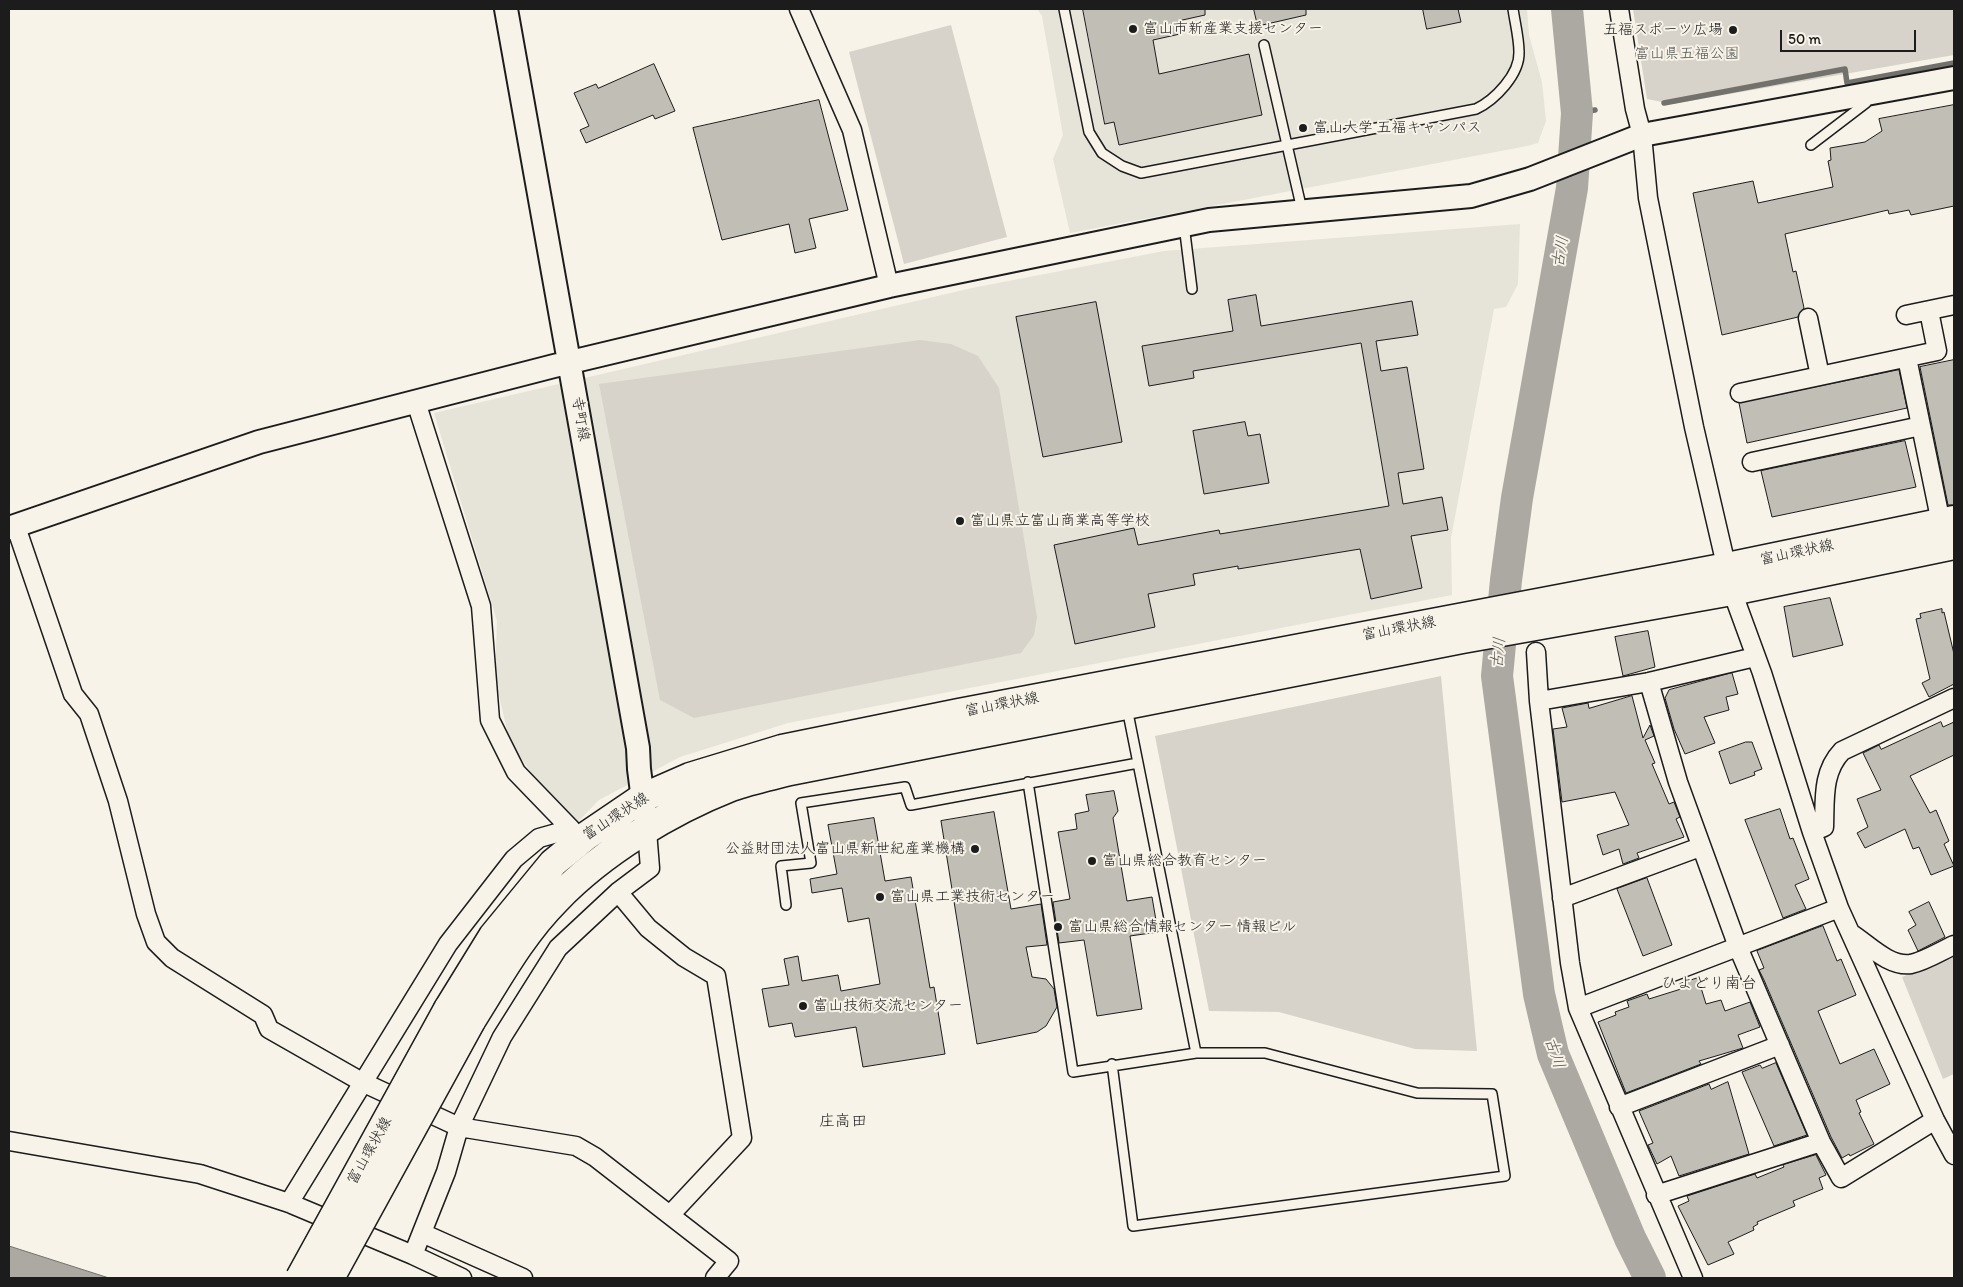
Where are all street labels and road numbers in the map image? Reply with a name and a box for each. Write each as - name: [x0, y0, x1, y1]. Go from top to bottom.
- street label: 寺町線: [567, 395, 593, 443]
- street label: 富山環状線: [1758, 536, 1836, 570]
- street label: 富山環状線: [1360, 613, 1438, 645]
- street label: 富山環状線: [963, 689, 1041, 721]
- street label: 富山環状線: [580, 789, 652, 845]
- street label: 富山環状線: [344, 1114, 396, 1188]

